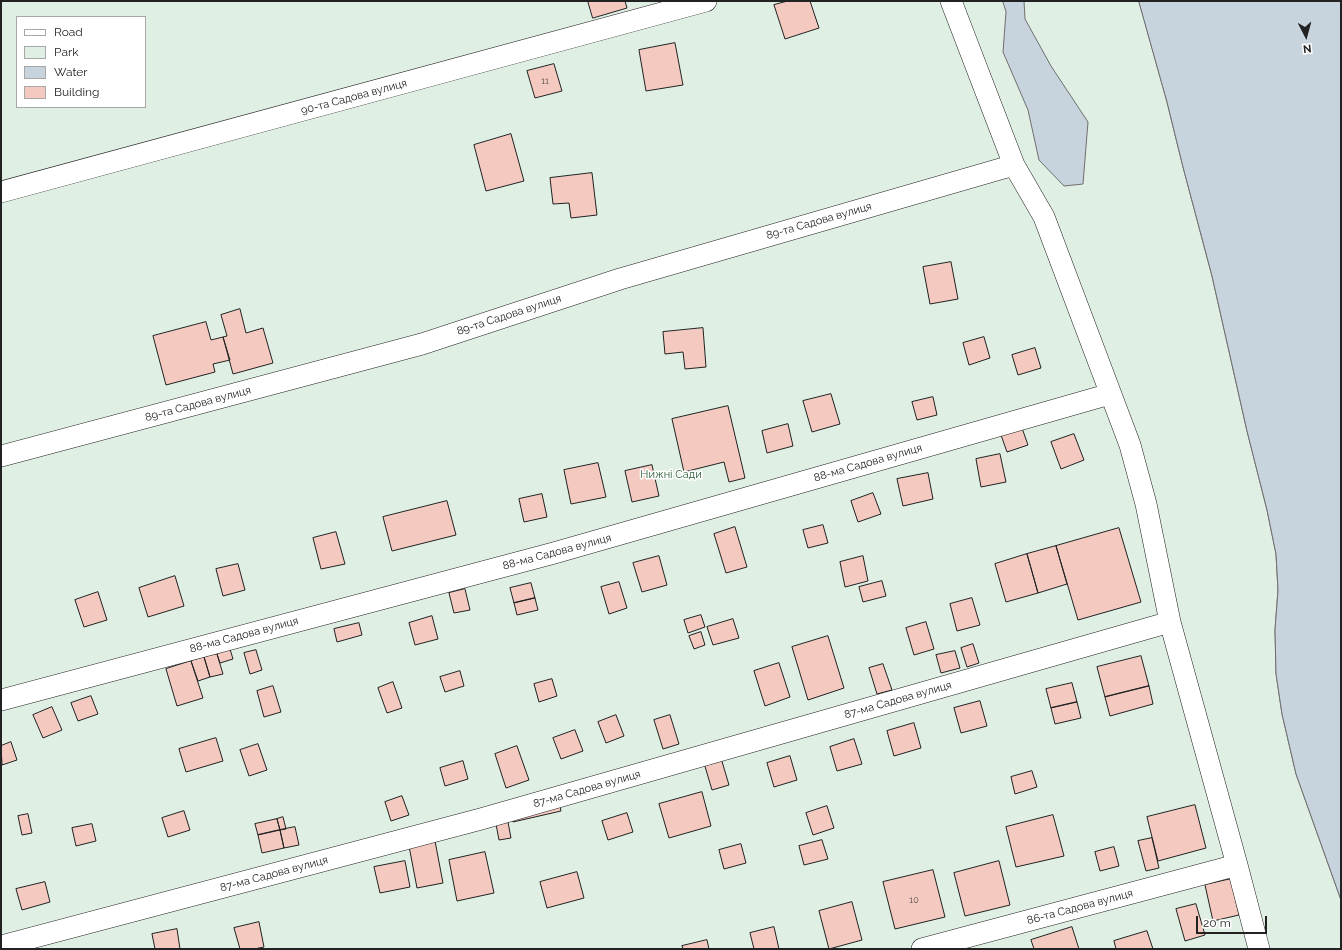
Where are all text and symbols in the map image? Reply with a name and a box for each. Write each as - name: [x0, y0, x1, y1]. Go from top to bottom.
- legend: [16, 16, 146, 108]
- north arrow: [1286, 16, 1326, 56]
- text: Road: [54, 25, 83, 39]
- text: N: [1302, 42, 1312, 55]
- text: Park: [54, 45, 79, 59]
- text: Water: [54, 65, 88, 79]
- street label: 90-та Садова вулиця: [300, 76, 408, 118]
- house number: 11: [541, 76, 549, 86]
- text: Building: [54, 85, 100, 99]
- street label: 89-та Садова вулиця: [765, 200, 873, 242]
- street label: 89-та Садова вулиця: [455, 292, 563, 338]
- street label: 89-та Садова вулиця: [144, 384, 252, 424]
- street label: 88-ма Садова вулиця: [812, 441, 924, 485]
- park label: Нижні Сади: [640, 468, 702, 482]
- street label: 88-ма Садова вулиця: [501, 531, 613, 573]
- street label: 88-ма Садова вулиця: [188, 614, 300, 656]
- street label: 87-ма Садова вулиця: [843, 678, 953, 722]
- street label: 87-ма Садова вулиця: [532, 767, 642, 811]
- street label: 87-ма Садова вулиця: [219, 853, 329, 895]
- street label: 86-та Садова вулиця: [1026, 886, 1134, 928]
- house number: 10: [909, 895, 919, 905]
- scale bar: [1198, 908, 1269, 934]
- text: 20 m: [1203, 916, 1231, 930]

